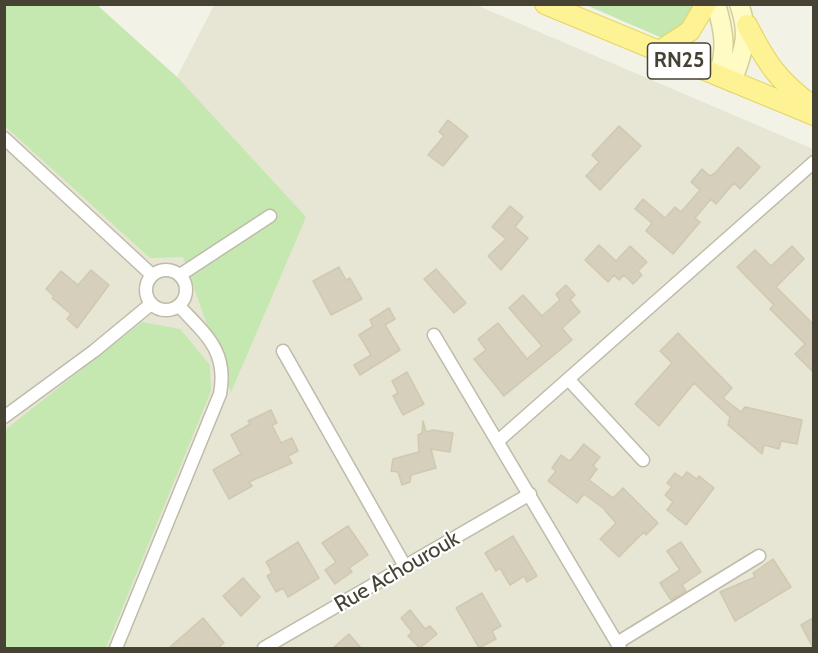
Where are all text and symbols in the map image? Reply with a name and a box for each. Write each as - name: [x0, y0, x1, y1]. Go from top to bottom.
- road number: RN25: [648, 43, 710, 79]
- street label: Rue Achourouk: [330, 526, 464, 618]

